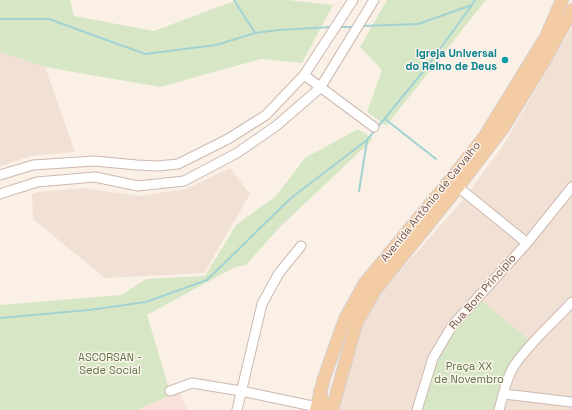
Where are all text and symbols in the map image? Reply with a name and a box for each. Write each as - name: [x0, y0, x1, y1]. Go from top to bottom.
- place label: Igreja Universal do Reino de Deus: [406, 47, 497, 73]
- marker: Igreja Universal do Reino de Deus: [500, 55, 510, 65]
- street label: Avenida Antônio de Carvalho: [378, 139, 484, 265]
- street label: Rua Bom Princípio: [447, 252, 519, 332]
- park label: ASCORSAN - Sede Social: [78, 351, 142, 377]
- park label: Praça XX de Novembro: [434, 360, 504, 386]

